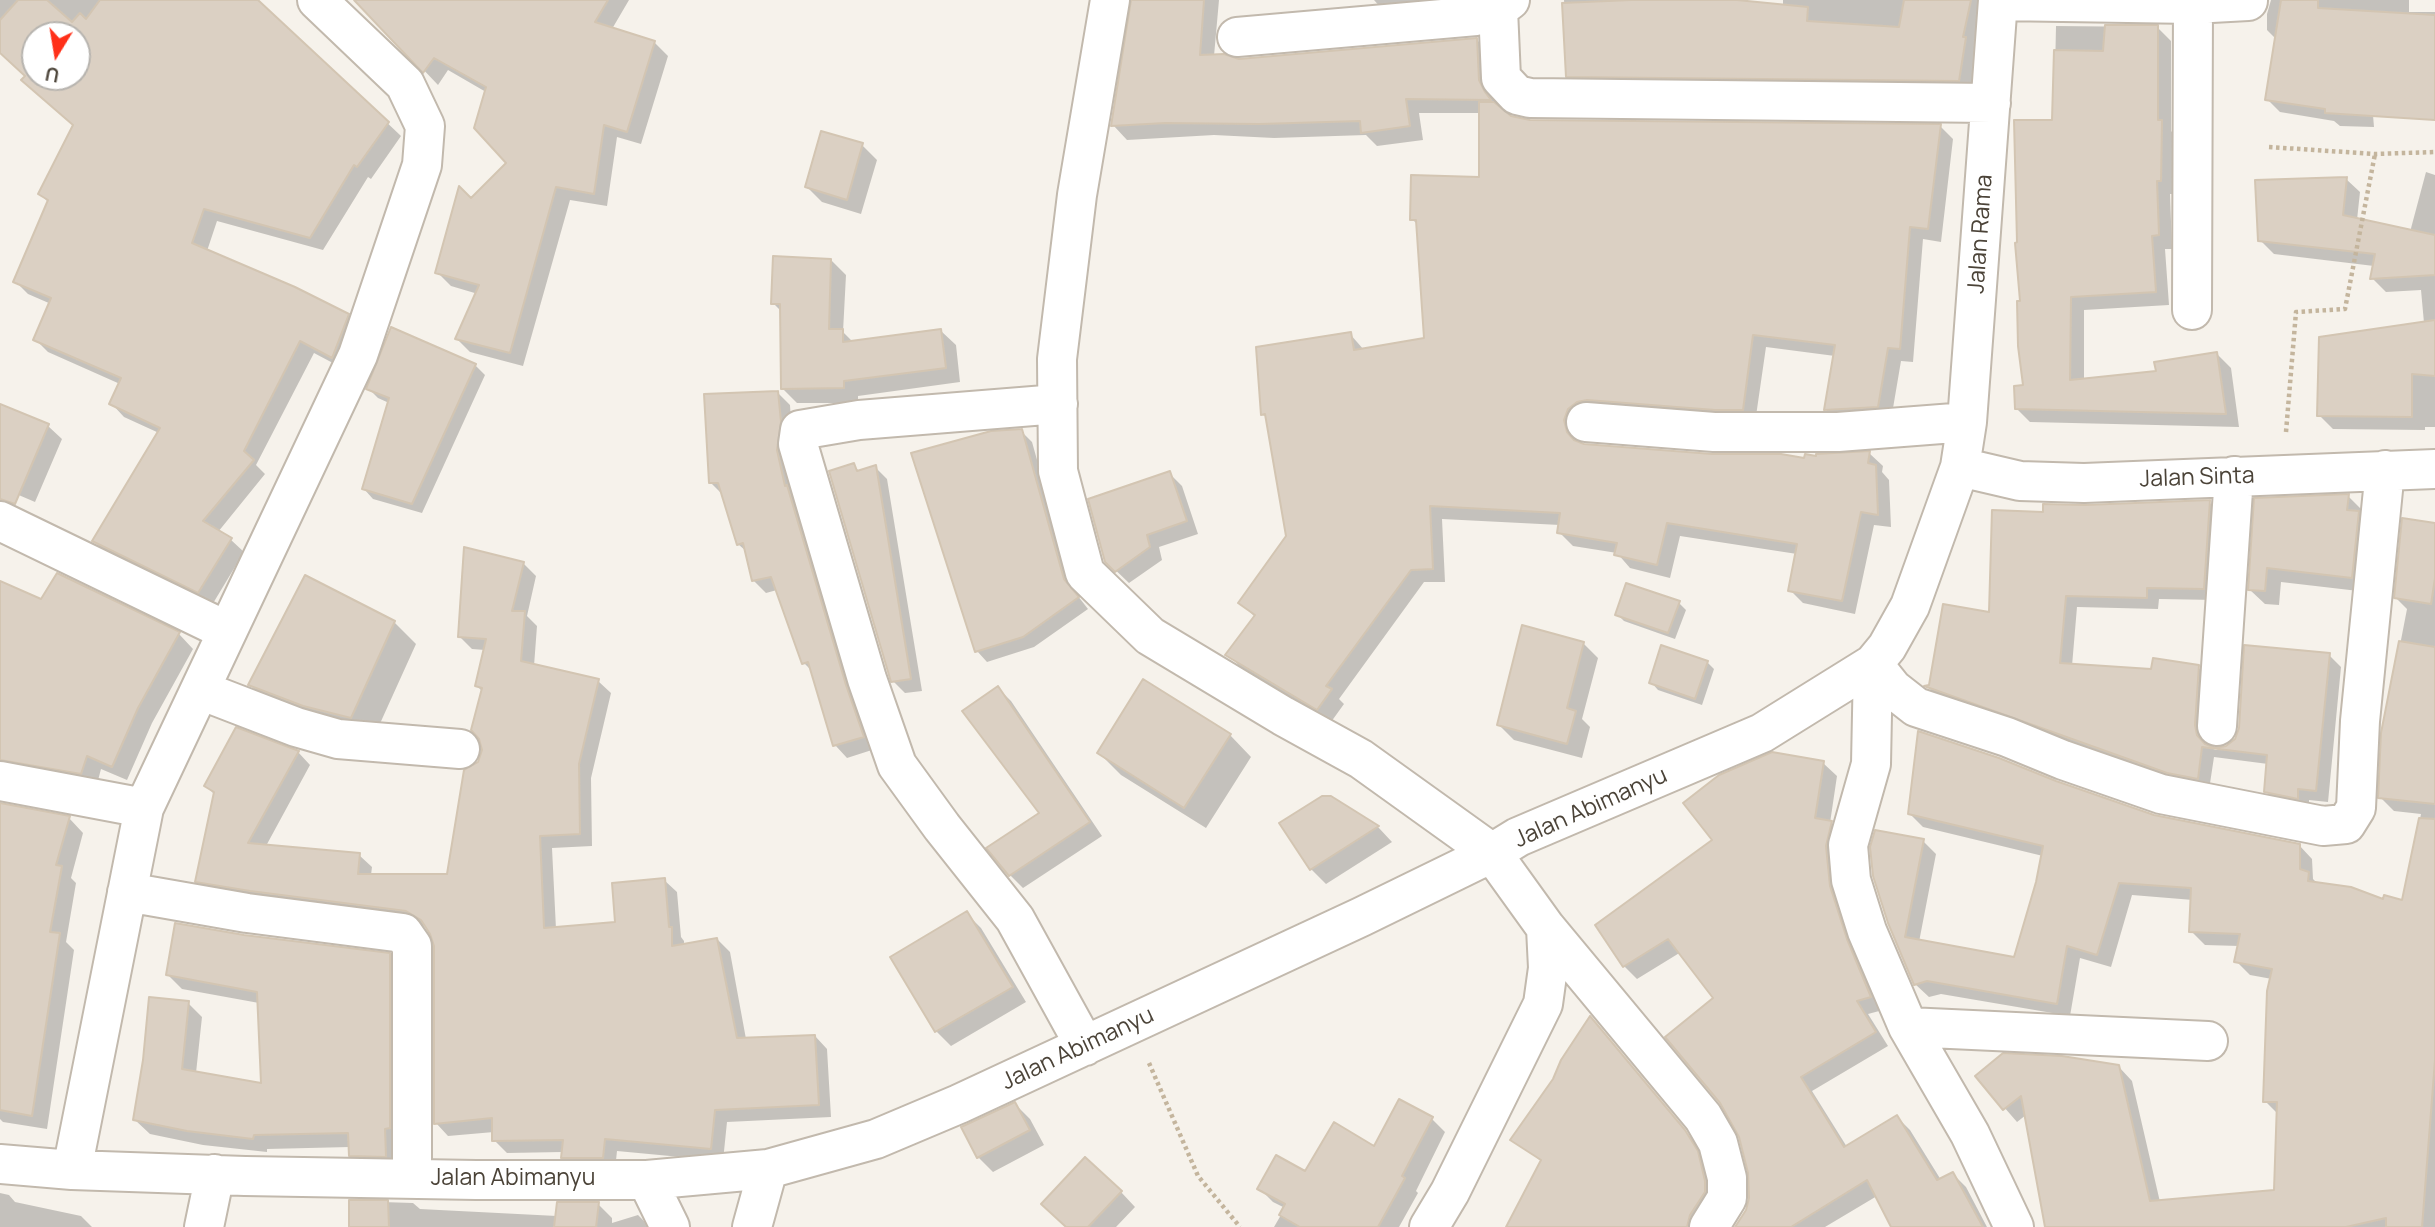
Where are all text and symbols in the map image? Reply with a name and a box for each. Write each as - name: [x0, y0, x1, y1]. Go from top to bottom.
- north arrow: [21, 21, 91, 91]
- text: U: [43, 61, 62, 89]
- street label: Jalan Rama: [1963, 173, 1999, 295]
- street label: Jalan Sinta: [2139, 462, 2255, 494]
- street label: Jalan Abimanyu: [1510, 762, 1672, 854]
- street label: Jalan Abimanyu: [998, 1002, 1158, 1096]
- street label: Jalan Abimanyu: [431, 1165, 595, 1193]

